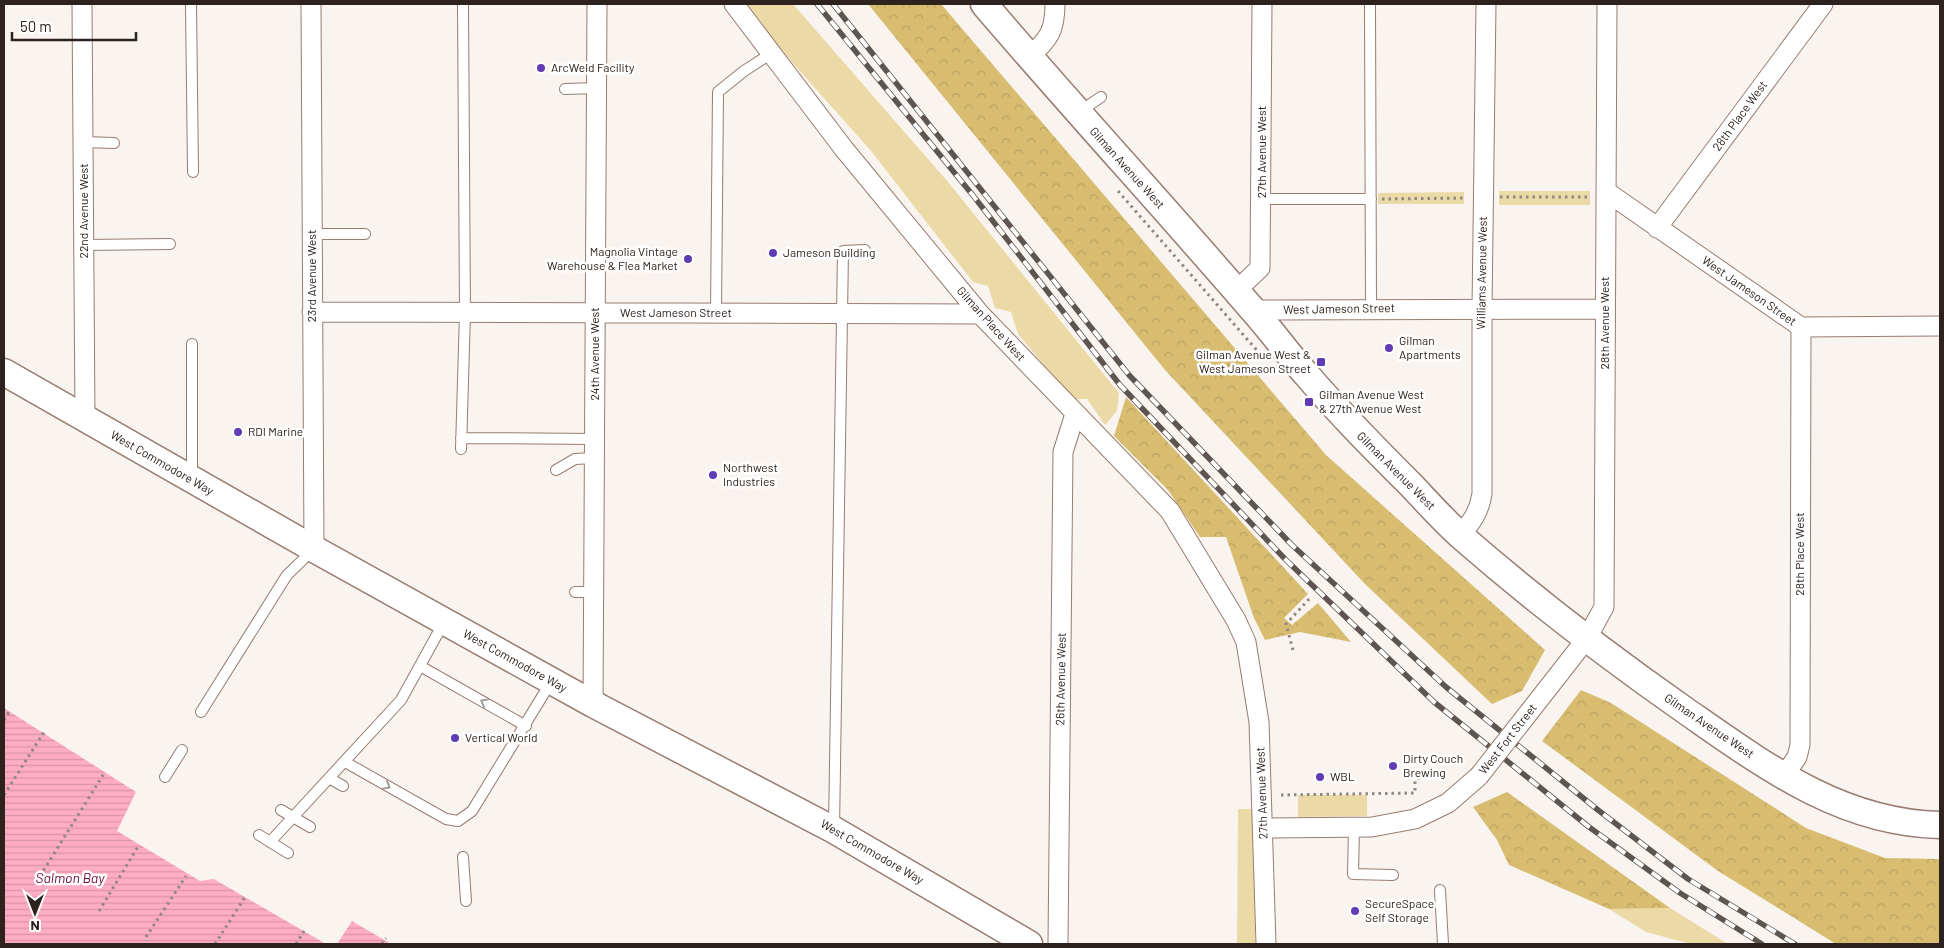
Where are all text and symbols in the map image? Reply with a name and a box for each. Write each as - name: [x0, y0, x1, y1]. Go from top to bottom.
- scale bar: [12, 10, 136, 42]
- text: 50 m: [20, 17, 52, 35]
- place label: ArcWeld Facility: [551, 60, 635, 74]
- marker: ArcWeld Facility: [535, 62, 547, 74]
- street label: 28th Place West: [1709, 78, 1769, 153]
- street label: 27th Avenue West: [1254, 106, 1268, 198]
- street label: Gilman Avenue West: [1087, 124, 1168, 211]
- street label: 22nd Avenue West: [76, 163, 90, 259]
- street label: Williams Avenue West: [1473, 216, 1489, 330]
- street label: 23rd Avenue West: [304, 230, 318, 322]
- place label: Magnolia Vintage Warehouse & Flea Market: [547, 244, 678, 272]
- place label: Jameson Building: [783, 245, 875, 259]
- marker: Jameson Building: [767, 247, 779, 259]
- street label: West Jameson Street: [1700, 252, 1799, 328]
- marker: Magnolia Vintage Warehouse & Flea Market: [682, 253, 694, 265]
- street label: 28th Avenue West: [1597, 277, 1611, 369]
- street label: Gilman Place West: [955, 283, 1029, 363]
- street label: West Jameson Street: [1283, 300, 1395, 316]
- street label: West Jameson Street: [620, 305, 732, 319]
- street label: 24th Avenue West: [587, 307, 601, 401]
- place label: Gilman Apartments: [1399, 333, 1461, 361]
- marker: Gilman Apartments: [1383, 342, 1395, 354]
- place label: Gilman Avenue West & West Jameson Street: [1196, 347, 1311, 375]
- marker: Gilman Avenue West & West Jameson Street: [1315, 356, 1327, 368]
- place label: Gilman Avenue West & 27th Avenue West: [1319, 387, 1424, 415]
- marker: Gilman Avenue West & 27th Avenue West: [1303, 396, 1315, 408]
- place label: RDI Marine: [248, 424, 303, 438]
- marker: RDI Marine: [232, 426, 244, 438]
- street label: West Commodore Way: [108, 427, 217, 498]
- street label: Gilman Avenue West: [1355, 428, 1439, 512]
- place label: Northwest Industries: [723, 460, 778, 488]
- marker: Northwest Industries: [707, 469, 719, 481]
- street label: 28th Place West: [1792, 512, 1806, 596]
- street label: West Commodore Way: [461, 626, 570, 695]
- street label: 26th Avenue West: [1052, 632, 1068, 725]
- street label: Gilman Avenue West: [1662, 690, 1757, 760]
- one-way arrow: [480, 698, 489, 708]
- street label: West Fort Street: [1475, 700, 1539, 776]
- place label: Vertical World: [465, 730, 538, 744]
- marker: Vertical World: [449, 732, 461, 744]
- street label: 27th Avenue West: [1252, 747, 1270, 839]
- place label: Dirty Couch Brewing: [1403, 751, 1463, 779]
- marker: Dirty Couch Brewing: [1387, 760, 1399, 772]
- place label: WBL: [1330, 769, 1355, 783]
- marker: WBL: [1314, 771, 1326, 783]
- one-way arrow: [382, 780, 391, 790]
- street label: West Commodore Way: [818, 816, 927, 887]
- water label: Salmon Bay: [36, 869, 105, 886]
- north arrow: [10, 888, 60, 938]
- place label: SecureSpace Self Storage: [1365, 896, 1434, 924]
- marker: SecureSpace Self Storage: [1349, 905, 1361, 917]
- text: N: [30, 918, 40, 935]

